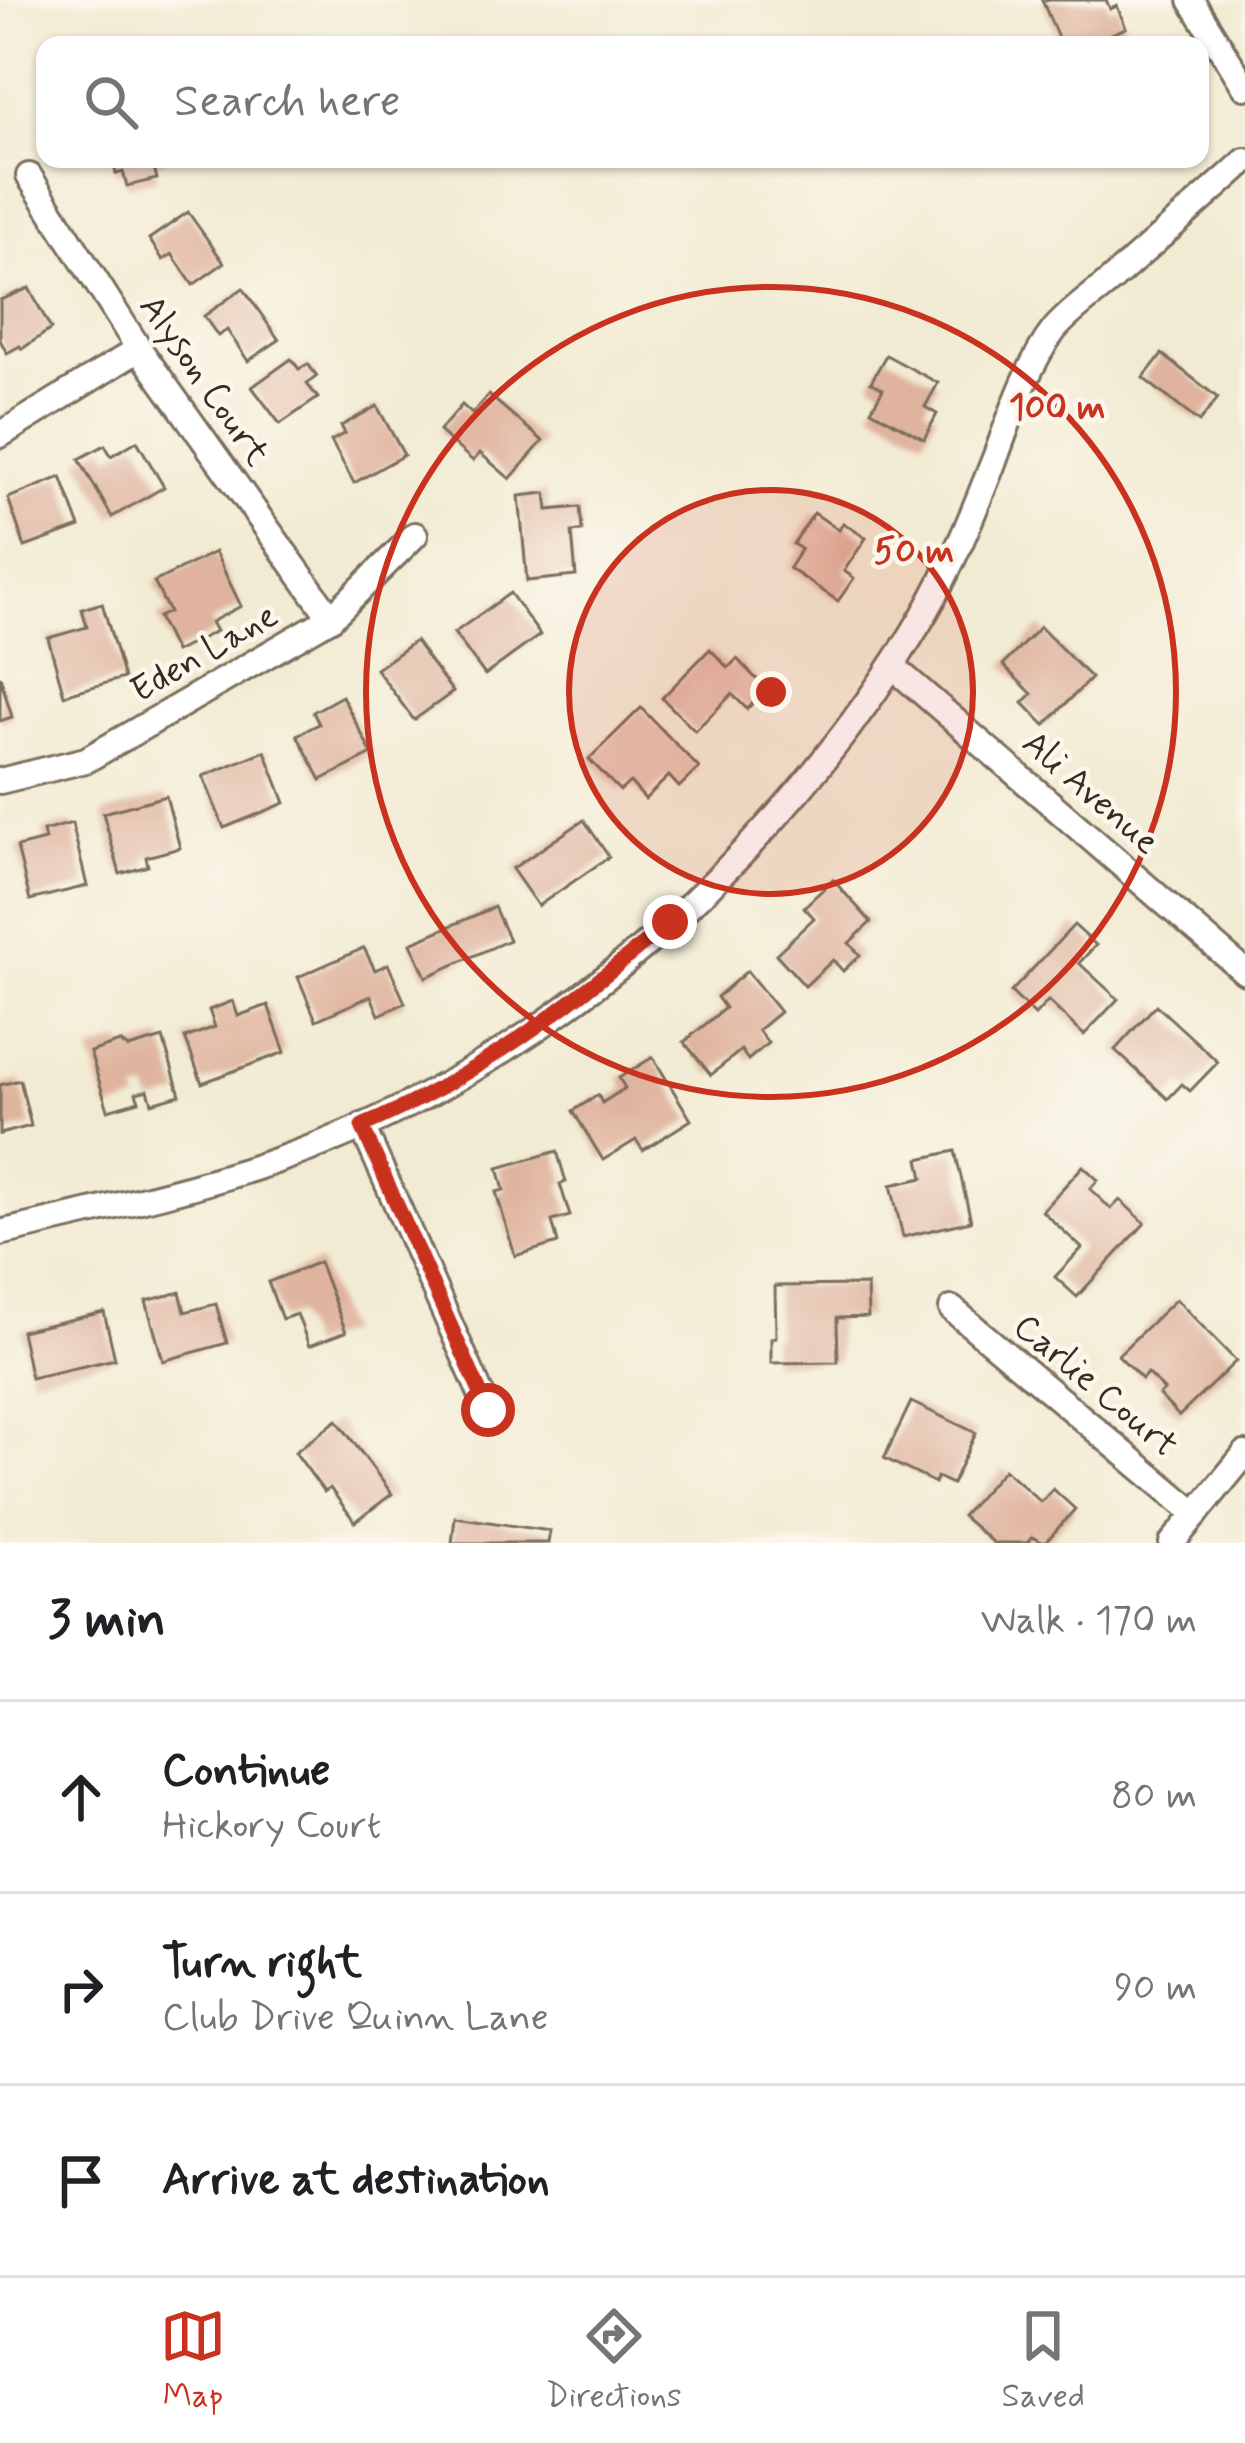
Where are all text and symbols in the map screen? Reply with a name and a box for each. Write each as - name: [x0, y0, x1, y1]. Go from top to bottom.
- search box: [36, 36, 1209, 168]
- icon: search: [78, 69, 144, 135]
- text: Search here: [174, 73, 401, 132]
- street label: Alyson Court: [127, 286, 279, 476]
- text: 100 m: [1009, 385, 1105, 432]
- text: 50 m: [874, 529, 954, 576]
- street label: Eden Lane: [123, 593, 287, 715]
- centre of rings: [750, 671, 792, 713]
- street label: Ali Avenue: [1011, 721, 1168, 866]
- route end: [643, 895, 697, 949]
- street label: Carlie Court: [1003, 1304, 1187, 1469]
- route start: [461, 1383, 515, 1437]
- text: 3 min: [48, 1588, 166, 1654]
- text: Walk · 170 m: [981, 1596, 1197, 1647]
- text: Continue: [162, 1742, 330, 1801]
- icon: ahead: [48, 1764, 114, 1830]
- text: 80 m: [1111, 1771, 1197, 1822]
- text: Hickory Court: [162, 1801, 381, 1852]
- text: Turn right: [162, 1934, 362, 1993]
- icon: right: [48, 1956, 114, 2022]
- text: 90 m: [1114, 1963, 1197, 2014]
- text: Club Drive Quinn Lane: [162, 1993, 549, 2044]
- icon: arrive: [48, 2148, 114, 2214]
- text: Arrive at destination: [162, 2151, 550, 2210]
- tab: Map: [160, 2303, 226, 2419]
- tab: Directions: [546, 2303, 682, 2419]
- tab: Saved: [1002, 2303, 1085, 2419]

